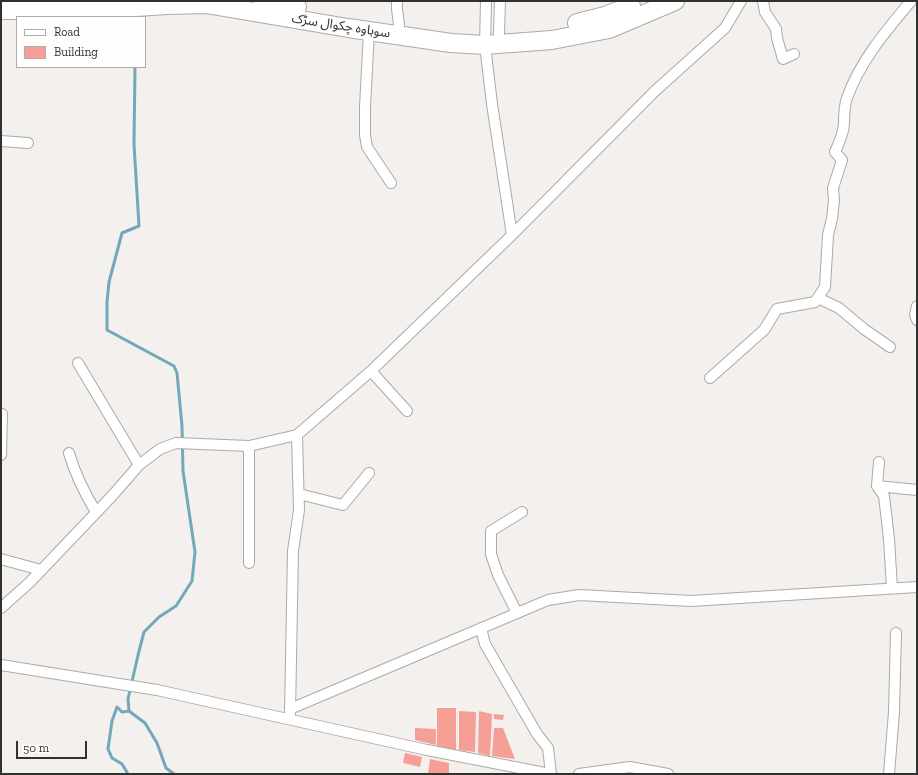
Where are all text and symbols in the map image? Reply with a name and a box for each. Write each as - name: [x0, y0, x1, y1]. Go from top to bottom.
- street label: سوہاوہ چکوال سڑک: [291, 11, 391, 41]
- legend: [16, 16, 146, 68]
- text: Road: [54, 25, 80, 39]
- text: Building: [54, 45, 98, 59]
- scale bar: [18, 733, 89, 759]
- text: 50 m: [23, 741, 49, 755]

